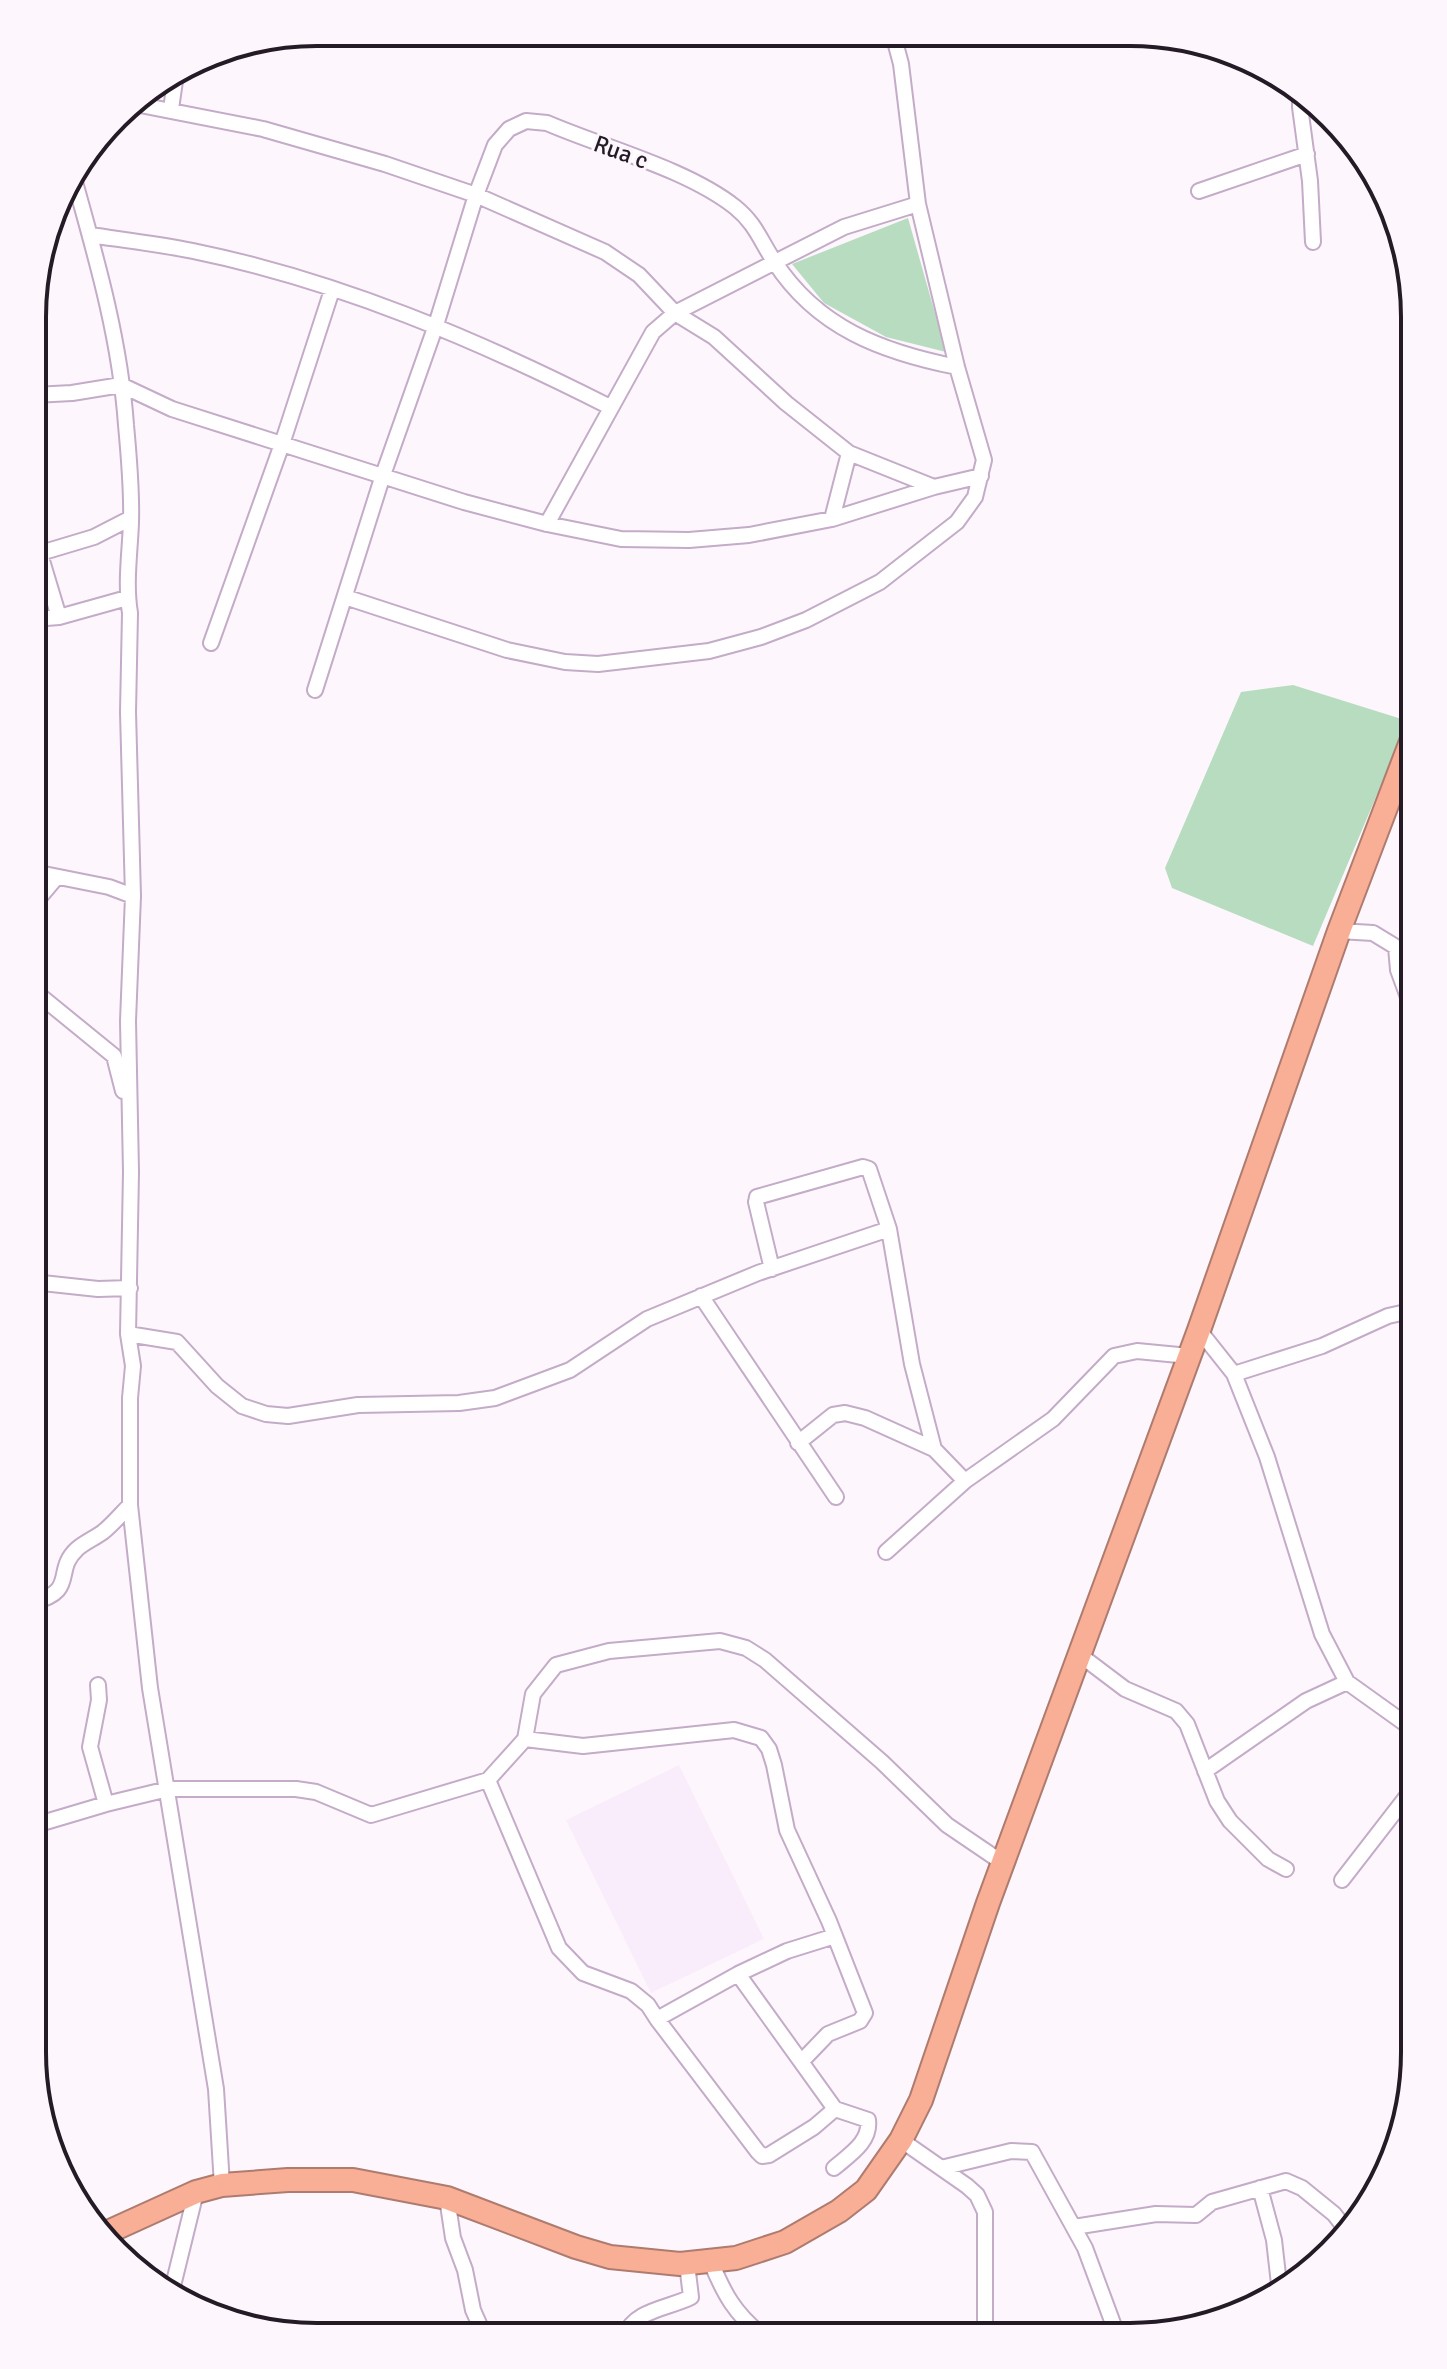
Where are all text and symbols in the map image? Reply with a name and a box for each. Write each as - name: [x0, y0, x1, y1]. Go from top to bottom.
- street label: Rua c: [590, 128, 652, 176]

